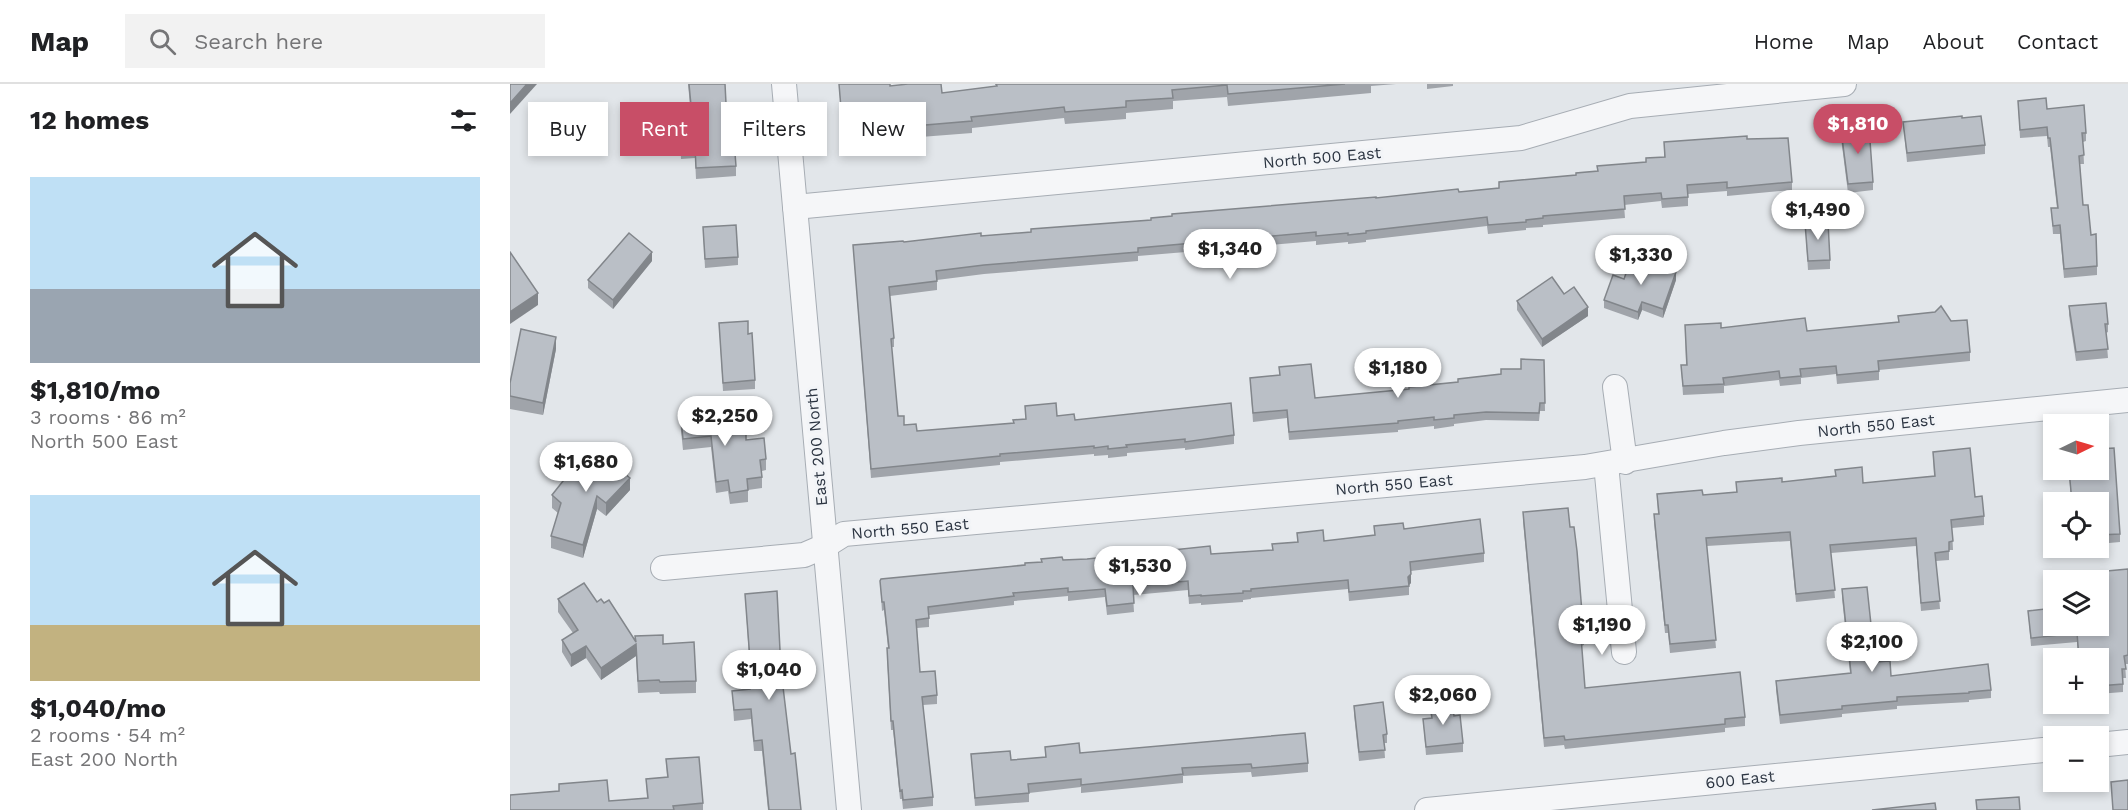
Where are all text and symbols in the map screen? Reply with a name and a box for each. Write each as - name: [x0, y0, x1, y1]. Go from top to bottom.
- search box: [125, 14, 545, 68]
- text: Map: [30, 25, 89, 58]
- icon: search: [146, 25, 179, 58]
- text: Search here: [194, 29, 323, 54]
- text: Home: [1754, 29, 1814, 54]
- text: Map: [1847, 29, 1890, 54]
- text: About: [1923, 29, 1984, 54]
- text: Contact: [2017, 29, 2098, 54]
- chip: Buy: [528, 102, 608, 156]
- chip: Rent: [620, 102, 709, 156]
- chip: Filters: [721, 102, 827, 156]
- chip: New: [839, 102, 926, 156]
- icon: filters: [447, 104, 480, 137]
- pin: $1,810: [1809, 104, 1907, 155]
- text: 12 homes: [30, 105, 149, 135]
- text: $1,810: [1827, 111, 1889, 135]
- street label: North 500 East: [1262, 143, 1382, 172]
- pin: $1,490: [1769, 190, 1867, 241]
- text: $1,490: [1785, 197, 1851, 221]
- icon: home: [201, 216, 309, 324]
- pin: $1,340: [1181, 229, 1279, 280]
- pin: $1,330: [1592, 235, 1690, 286]
- text: $1,340: [1198, 236, 1262, 260]
- text: $1,330: [1609, 242, 1673, 266]
- pin: $1,180: [1349, 348, 1447, 399]
- text: $1,180: [1368, 355, 1428, 379]
- text: $1,810/mo: [30, 375, 160, 405]
- street label: East 200 North: [802, 387, 831, 507]
- pin: $2,250: [676, 396, 774, 447]
- text: $2,250: [692, 403, 759, 427]
- text: 3 rooms · 86 m²: [30, 405, 186, 429]
- street label: North 550 East: [1816, 410, 1936, 441]
- north arrow: [2043, 414, 2109, 480]
- map controls: [2043, 414, 2109, 792]
- text: North 500 East: [30, 429, 178, 453]
- pin: $1,680: [537, 442, 635, 493]
- text: $1,680: [554, 449, 618, 473]
- street label: North 550 East: [1335, 470, 1454, 499]
- button: locate: [2043, 492, 2109, 558]
- street label: North 550 East: [851, 514, 970, 543]
- icon: home: [201, 534, 309, 642]
- pin: $1,530: [1091, 546, 1189, 597]
- text: $1,530: [1108, 553, 1172, 577]
- button: layers: [2043, 570, 2109, 636]
- pin: $1,190: [1553, 605, 1651, 656]
- text: $1,190: [1572, 612, 1632, 636]
- pin: $2,100: [1823, 622, 1921, 673]
- text: $2,100: [1841, 629, 1903, 653]
- button: +: [2043, 648, 2109, 714]
- pin: $1,040: [720, 650, 818, 701]
- text: $1,040: [736, 657, 802, 681]
- pin: $2,060: [1394, 675, 1492, 726]
- text: $2,060: [1409, 682, 1477, 706]
- text: $1,040/mo: [30, 693, 166, 723]
- text: 2 rooms · 54 m²: [30, 723, 185, 747]
- button: −: [2043, 726, 2109, 792]
- text: East 200 North: [30, 747, 178, 771]
- street label: 600 East: [1704, 766, 1776, 793]

